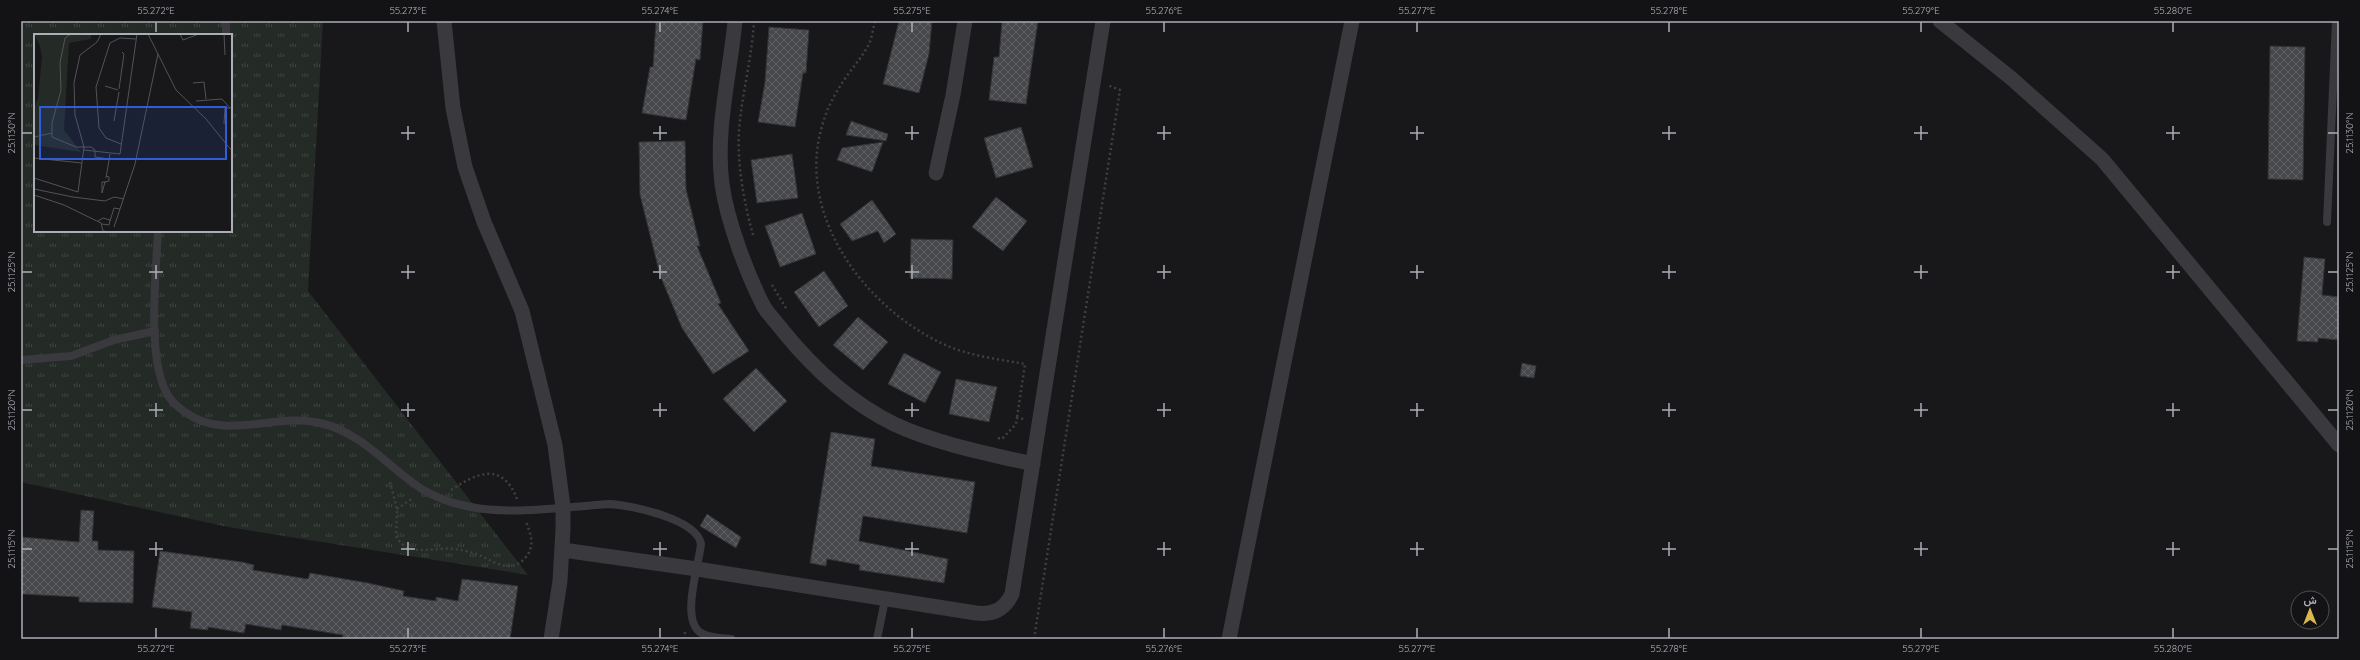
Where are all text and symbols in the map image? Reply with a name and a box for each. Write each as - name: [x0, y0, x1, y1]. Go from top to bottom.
- text: 55.272°E: [137, 4, 175, 17]
- text: 55.273°E: [389, 4, 427, 17]
- text: 55.274°E: [642, 4, 679, 17]
- text: 55.275°E: [893, 4, 931, 17]
- text: 55.276°E: [1145, 4, 1183, 17]
- text: 55.277°E: [1398, 4, 1436, 17]
- text: 55.278°E: [1650, 4, 1688, 17]
- text: 55.279°E: [1902, 4, 1940, 17]
- text: 55.280°E: [2154, 4, 2192, 17]
- inset map: [34, 34, 232, 232]
- text: 25.1130°N: [5, 112, 18, 154]
- text: 25.1130°N: [2343, 112, 2356, 154]
- text: 25.1125°N: [5, 251, 18, 293]
- text: 25.1125°N: [2343, 251, 2356, 293]
- text: 25.1120°N: [5, 389, 18, 431]
- text: 25.1120°N: [2343, 389, 2356, 431]
- text: 25.1115°N: [5, 529, 18, 569]
- text: 25.1115°N: [2343, 529, 2356, 569]
- north arrow: [2290, 590, 2330, 630]
- text: ش: [2303, 593, 2317, 607]
- text: 55.272°E: [137, 642, 175, 655]
- text: 55.273°E: [389, 642, 427, 655]
- text: 55.274°E: [642, 642, 679, 655]
- text: 55.275°E: [893, 642, 931, 655]
- text: 55.276°E: [1145, 642, 1183, 655]
- text: 55.277°E: [1398, 642, 1436, 655]
- text: 55.278°E: [1650, 642, 1688, 655]
- text: 55.279°E: [1902, 642, 1940, 655]
- text: 55.280°E: [2154, 642, 2192, 655]

